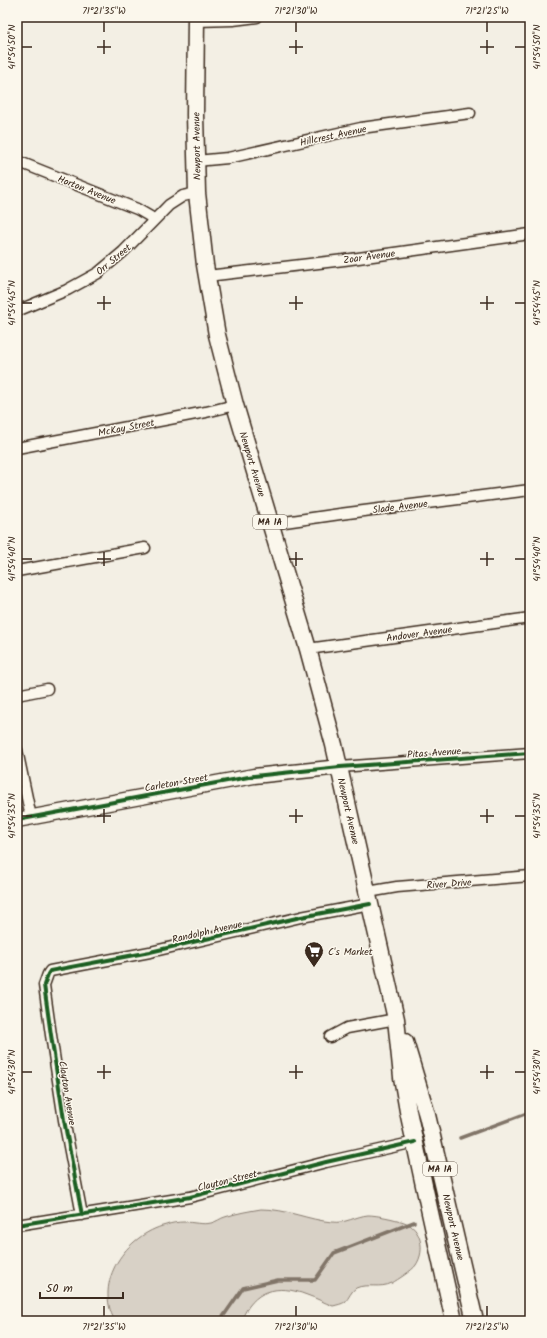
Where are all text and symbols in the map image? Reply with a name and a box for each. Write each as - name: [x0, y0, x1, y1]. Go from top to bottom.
- text: 71°21'35"W: [82, 3, 126, 19]
- text: 71°21'30"W: [274, 3, 318, 19]
- text: 71°21'25"W: [465, 3, 509, 19]
- text: 41°54'50"N: [4, 24, 20, 69]
- text: 41°54'50"N: [529, 24, 545, 69]
- street label: Newport Avenue: [188, 111, 206, 180]
- street label: Hillcrest Avenue: [298, 121, 369, 151]
- street label: Horton Avenue: [55, 171, 119, 209]
- street label: Orr Street: [92, 240, 135, 279]
- street label: Zoar Avenue: [342, 245, 397, 269]
- text: 41°54'45"N: [4, 280, 20, 326]
- text: 41°54'45"N: [529, 280, 545, 326]
- street label: McKay Street: [97, 415, 156, 441]
- street label: Newport Avenue: [234, 429, 270, 500]
- street label: Slade Avenue: [372, 496, 429, 518]
- road number: MA 1A: [253, 515, 287, 529]
- text: 41°54'40"N: [4, 536, 20, 581]
- text: 41°54'40"N: [529, 536, 545, 581]
- street label: Andover Avenue: [385, 621, 454, 647]
- street label: Pitas Avenue: [407, 743, 462, 763]
- street label: Carleton Street: [143, 770, 209, 796]
- street label: Newport Avenue: [333, 776, 364, 847]
- text: 41°54'35"N: [4, 793, 20, 839]
- text: 41°54'35"N: [529, 793, 545, 839]
- street label: River Drive: [426, 874, 473, 894]
- street label: Randolph Avenue: [171, 916, 244, 948]
- supermarket icon: C's Market: [303, 940, 325, 968]
- place label: C's Market: [328, 944, 373, 960]
- text: 41°54'30"N: [4, 1049, 20, 1095]
- text: 41°54'30"N: [529, 1049, 545, 1095]
- street label: Clayton Avenue: [54, 1060, 80, 1127]
- road number: MA 1A: [423, 1162, 457, 1176]
- street label: Clayton Street: [196, 1166, 259, 1196]
- street label: Newport Avenue: [438, 1192, 469, 1263]
- scale bar: [40, 1274, 123, 1300]
- text: 50 m: [46, 1279, 73, 1298]
- text: 71°21'35"W: [82, 1319, 126, 1335]
- text: 71°21'30"W: [274, 1319, 318, 1335]
- text: 71°21'25"W: [465, 1319, 509, 1335]

